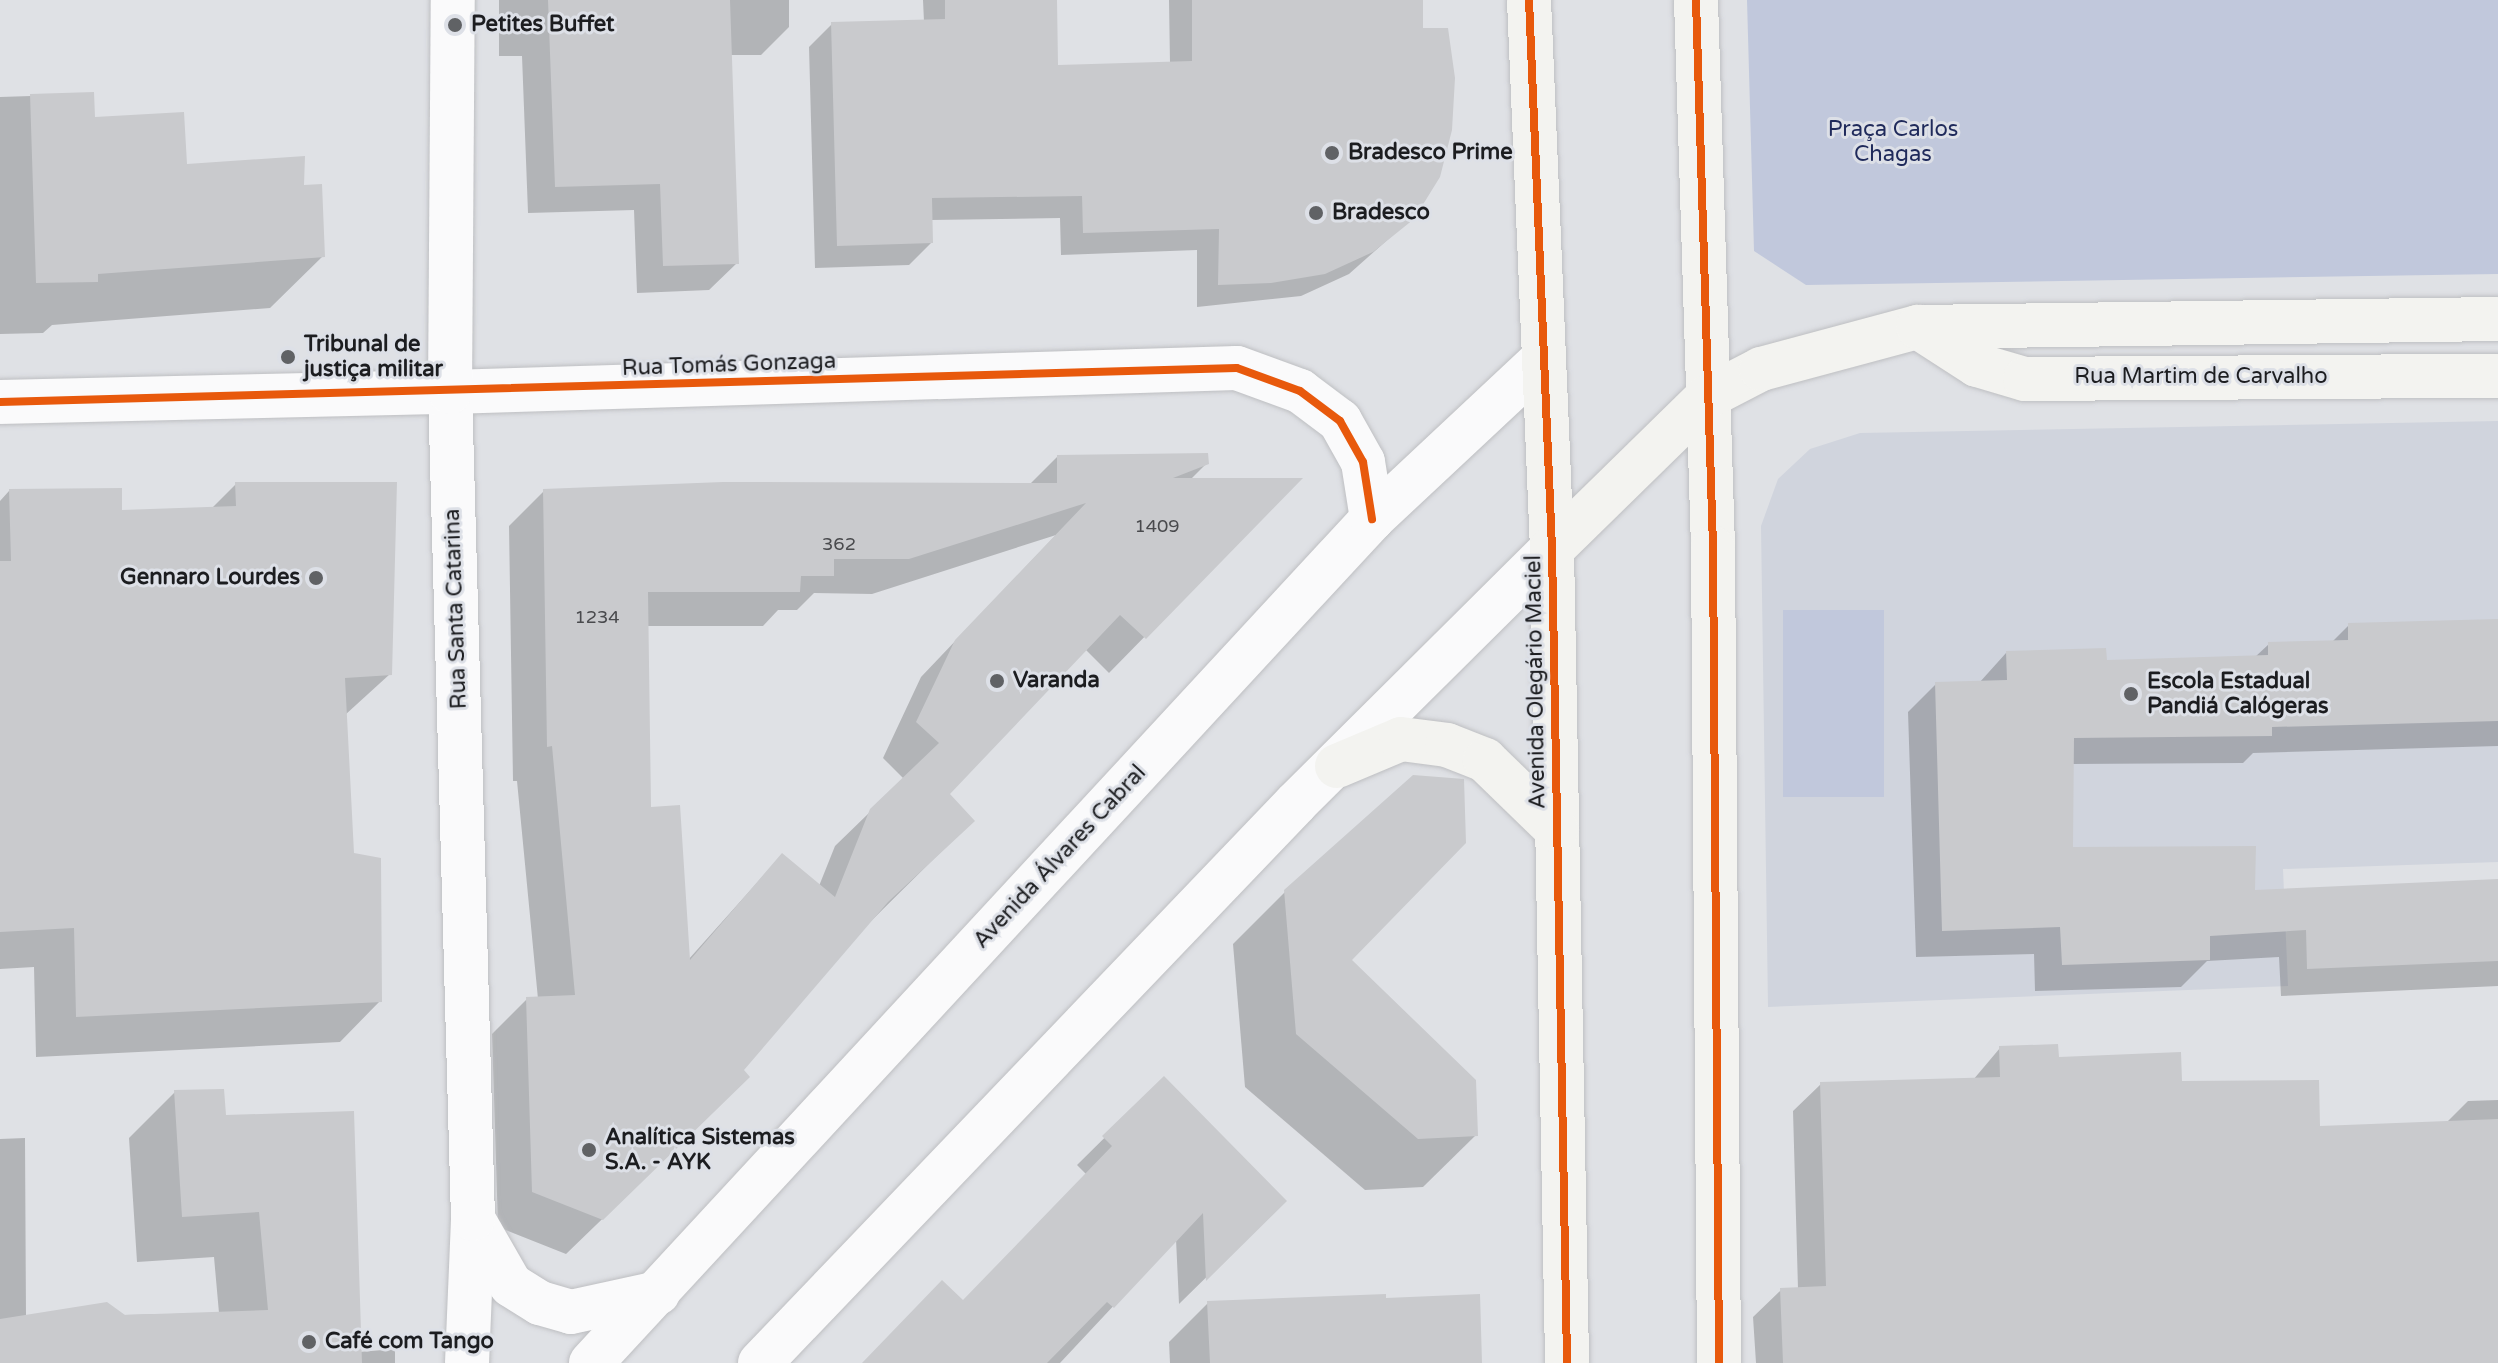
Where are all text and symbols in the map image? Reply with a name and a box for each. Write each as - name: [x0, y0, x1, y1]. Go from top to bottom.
- place label: Petites Buffet: [471, 12, 615, 38]
- marker: Petites Buffet: [446, 16, 464, 34]
- park label: Praça Carlos Chagas: [1828, 116, 1958, 168]
- place label: Bradesco Prime: [1348, 140, 1513, 166]
- marker: Bradesco Prime: [1323, 144, 1341, 162]
- place label: Bradesco: [1332, 200, 1430, 226]
- marker: Bradesco: [1307, 204, 1325, 222]
- place label: Tribunal de justiça militar: [304, 331, 443, 382]
- marker: Tribunal de justiça militar: [279, 348, 297, 366]
- street label: Rua Tomás Gonzaga: [621, 348, 837, 382]
- street label: Rua Martim de Carvalho: [2074, 364, 2328, 390]
- street label: Rua Santa Catarina: [439, 508, 473, 710]
- house number: 1409: [1134, 515, 1180, 537]
- house number: 362: [822, 533, 856, 555]
- street label: Avenida Olegário Maciel: [1521, 555, 1551, 809]
- place label: Gennaro Lourdes: [120, 565, 300, 591]
- marker: Gennaro Lourdes: [307, 569, 325, 587]
- house number: 1234: [574, 606, 620, 628]
- place label: Varanda: [1013, 668, 1100, 694]
- place label: Escola Estadual Pandiá Calógeras: [2147, 668, 2329, 720]
- marker: Varanda: [988, 672, 1006, 690]
- marker: Escola Estadual Pandiá Calógeras: [2122, 685, 2140, 703]
- street label: Avenida Álvares Cabral: [968, 760, 1152, 954]
- place label: Analítica Sistemas S.A. - AYK: [605, 1124, 795, 1176]
- marker: Analítica Sistemas S.A. - AYK: [580, 1141, 598, 1159]
- place label: Café com Tango: [325, 1329, 494, 1355]
- marker: Café com Tango: [300, 1333, 318, 1351]

